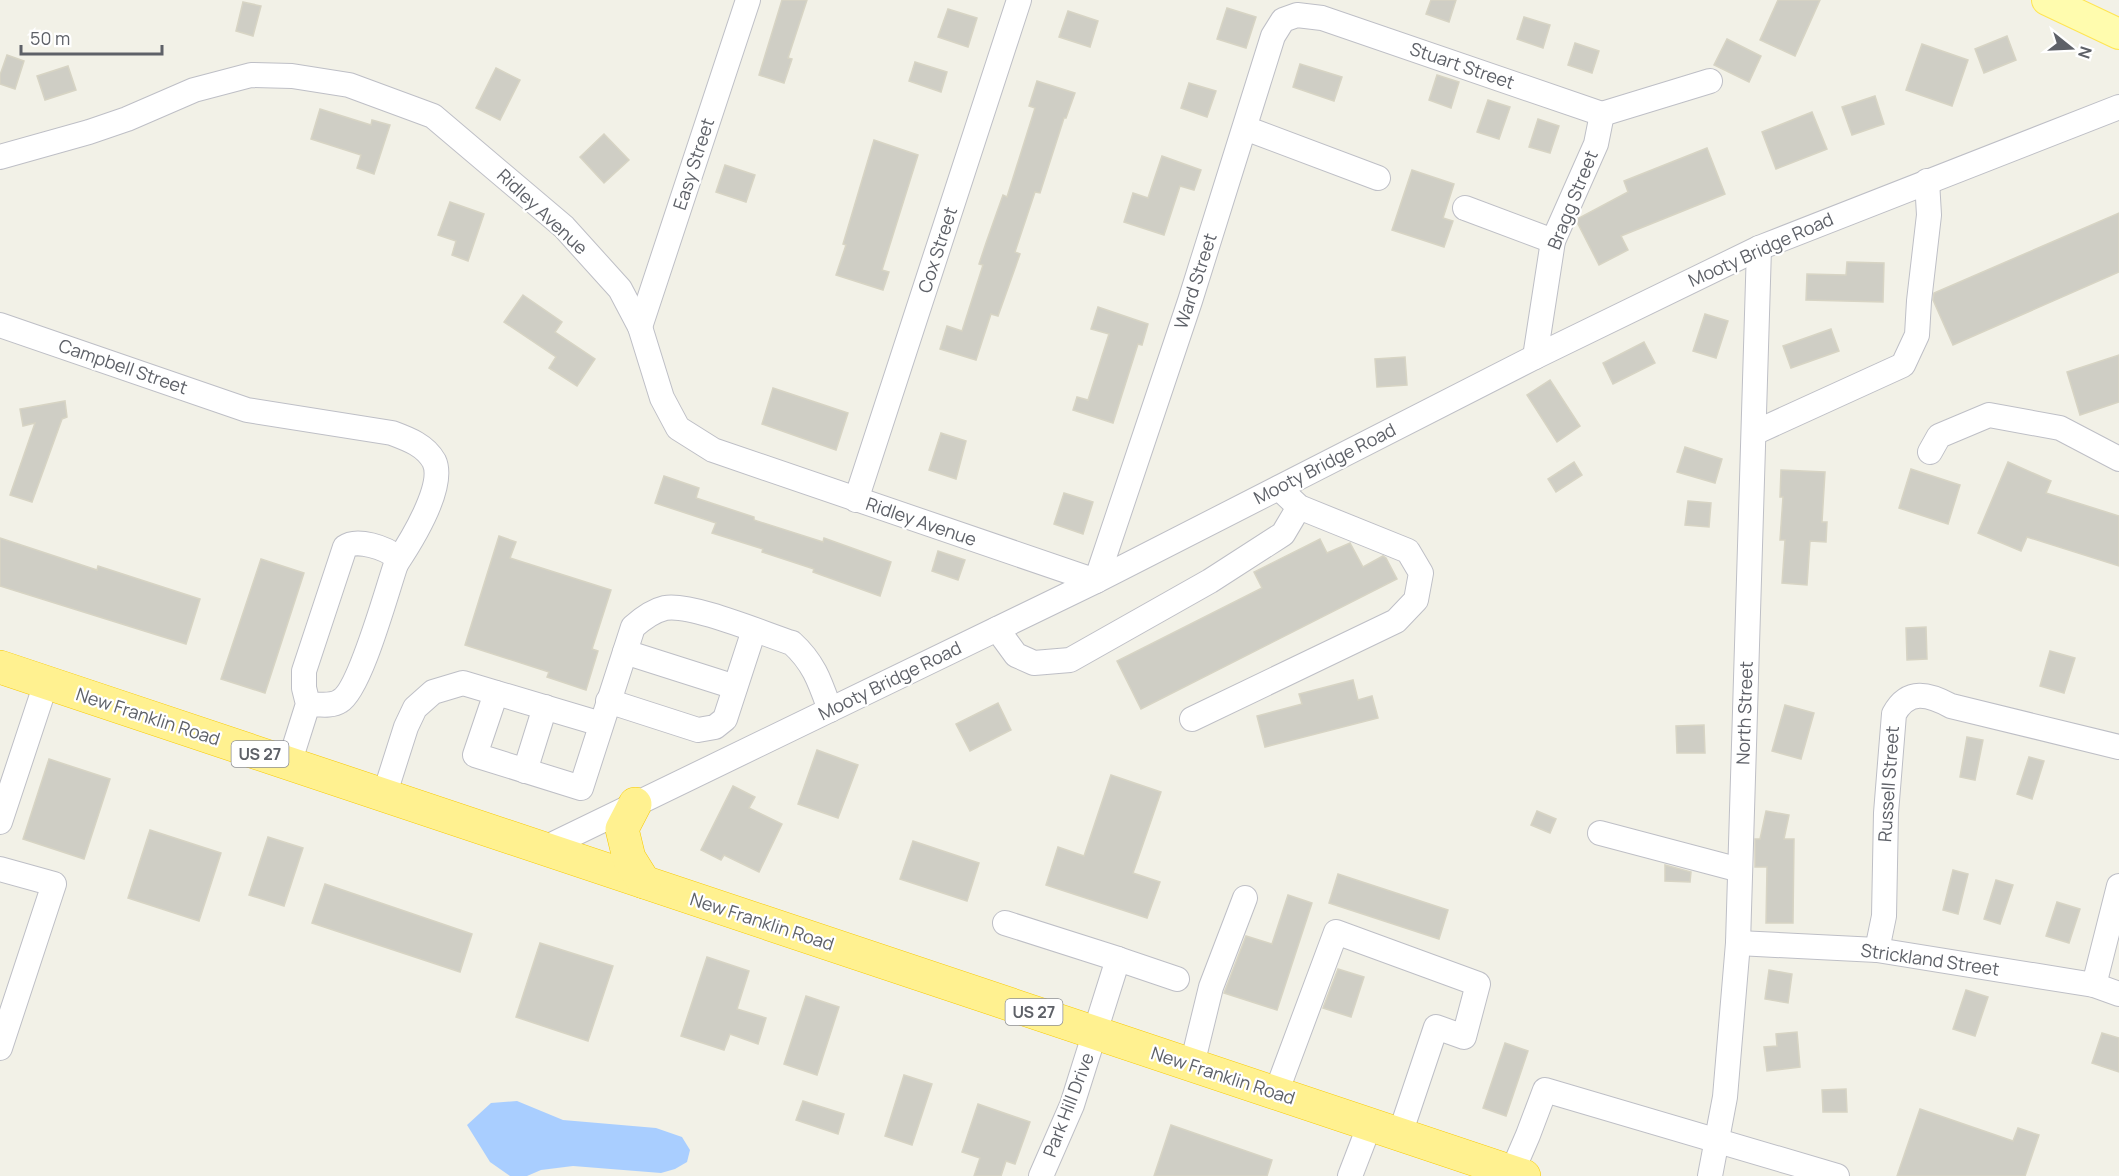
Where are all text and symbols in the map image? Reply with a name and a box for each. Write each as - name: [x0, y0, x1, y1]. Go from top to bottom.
- scale bar: [21, 18, 162, 56]
- north arrow: [2041, 18, 2101, 78]
- text: 50 m: [30, 26, 70, 50]
- street label: Stuart Street: [1407, 36, 1518, 94]
- text: N: [2073, 44, 2098, 62]
- street label: Easy Street: [667, 115, 719, 213]
- street label: Bragg Street: [1541, 146, 1603, 253]
- street label: Ridley Avenue: [492, 163, 593, 259]
- street label: Cox Street: [912, 204, 962, 296]
- street label: Mooty Bridge Road: [1684, 206, 1837, 292]
- street label: Ward Street: [1168, 230, 1222, 332]
- street label: Campbell Street: [56, 333, 191, 399]
- street label: Mooty Bridge Road: [1249, 417, 1400, 509]
- street label: Ridley Avenue: [863, 491, 980, 551]
- street label: Mooty Bridge Road: [814, 635, 965, 725]
- street label: North Street: [1730, 661, 1758, 765]
- street label: New Franklin Road: [73, 681, 223, 751]
- street label: Russell Street: [1872, 725, 1904, 843]
- road number: US 27: [232, 741, 288, 767]
- street label: New Franklin Road: [687, 886, 837, 956]
- street label: Strickland Street: [1859, 937, 2001, 981]
- road number: US 27: [1006, 999, 1062, 1025]
- street label: New Franklin Road: [1148, 1040, 1298, 1110]
- street label: Park Hill Drive: [1037, 1049, 1099, 1160]

